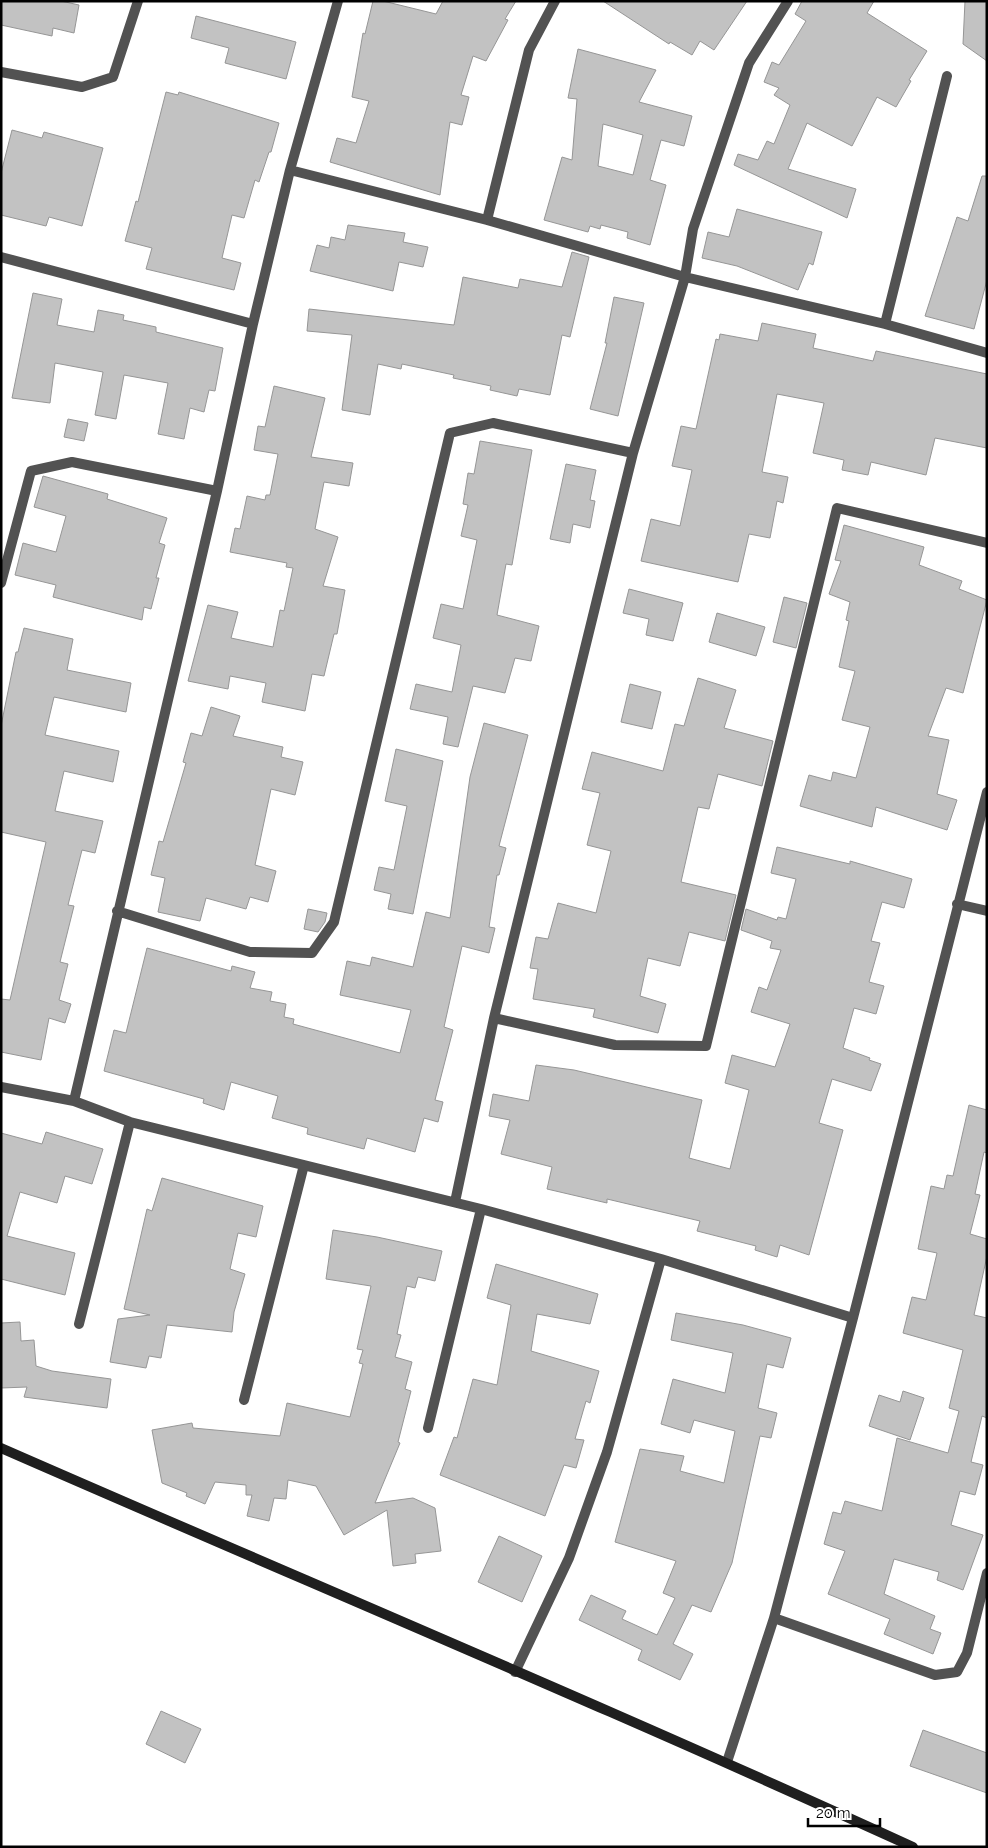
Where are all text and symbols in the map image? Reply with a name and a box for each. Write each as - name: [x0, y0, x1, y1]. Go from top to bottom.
- scale bar: [808, 1796, 880, 1828]
- text: 20 m: [816, 1804, 851, 1822]

